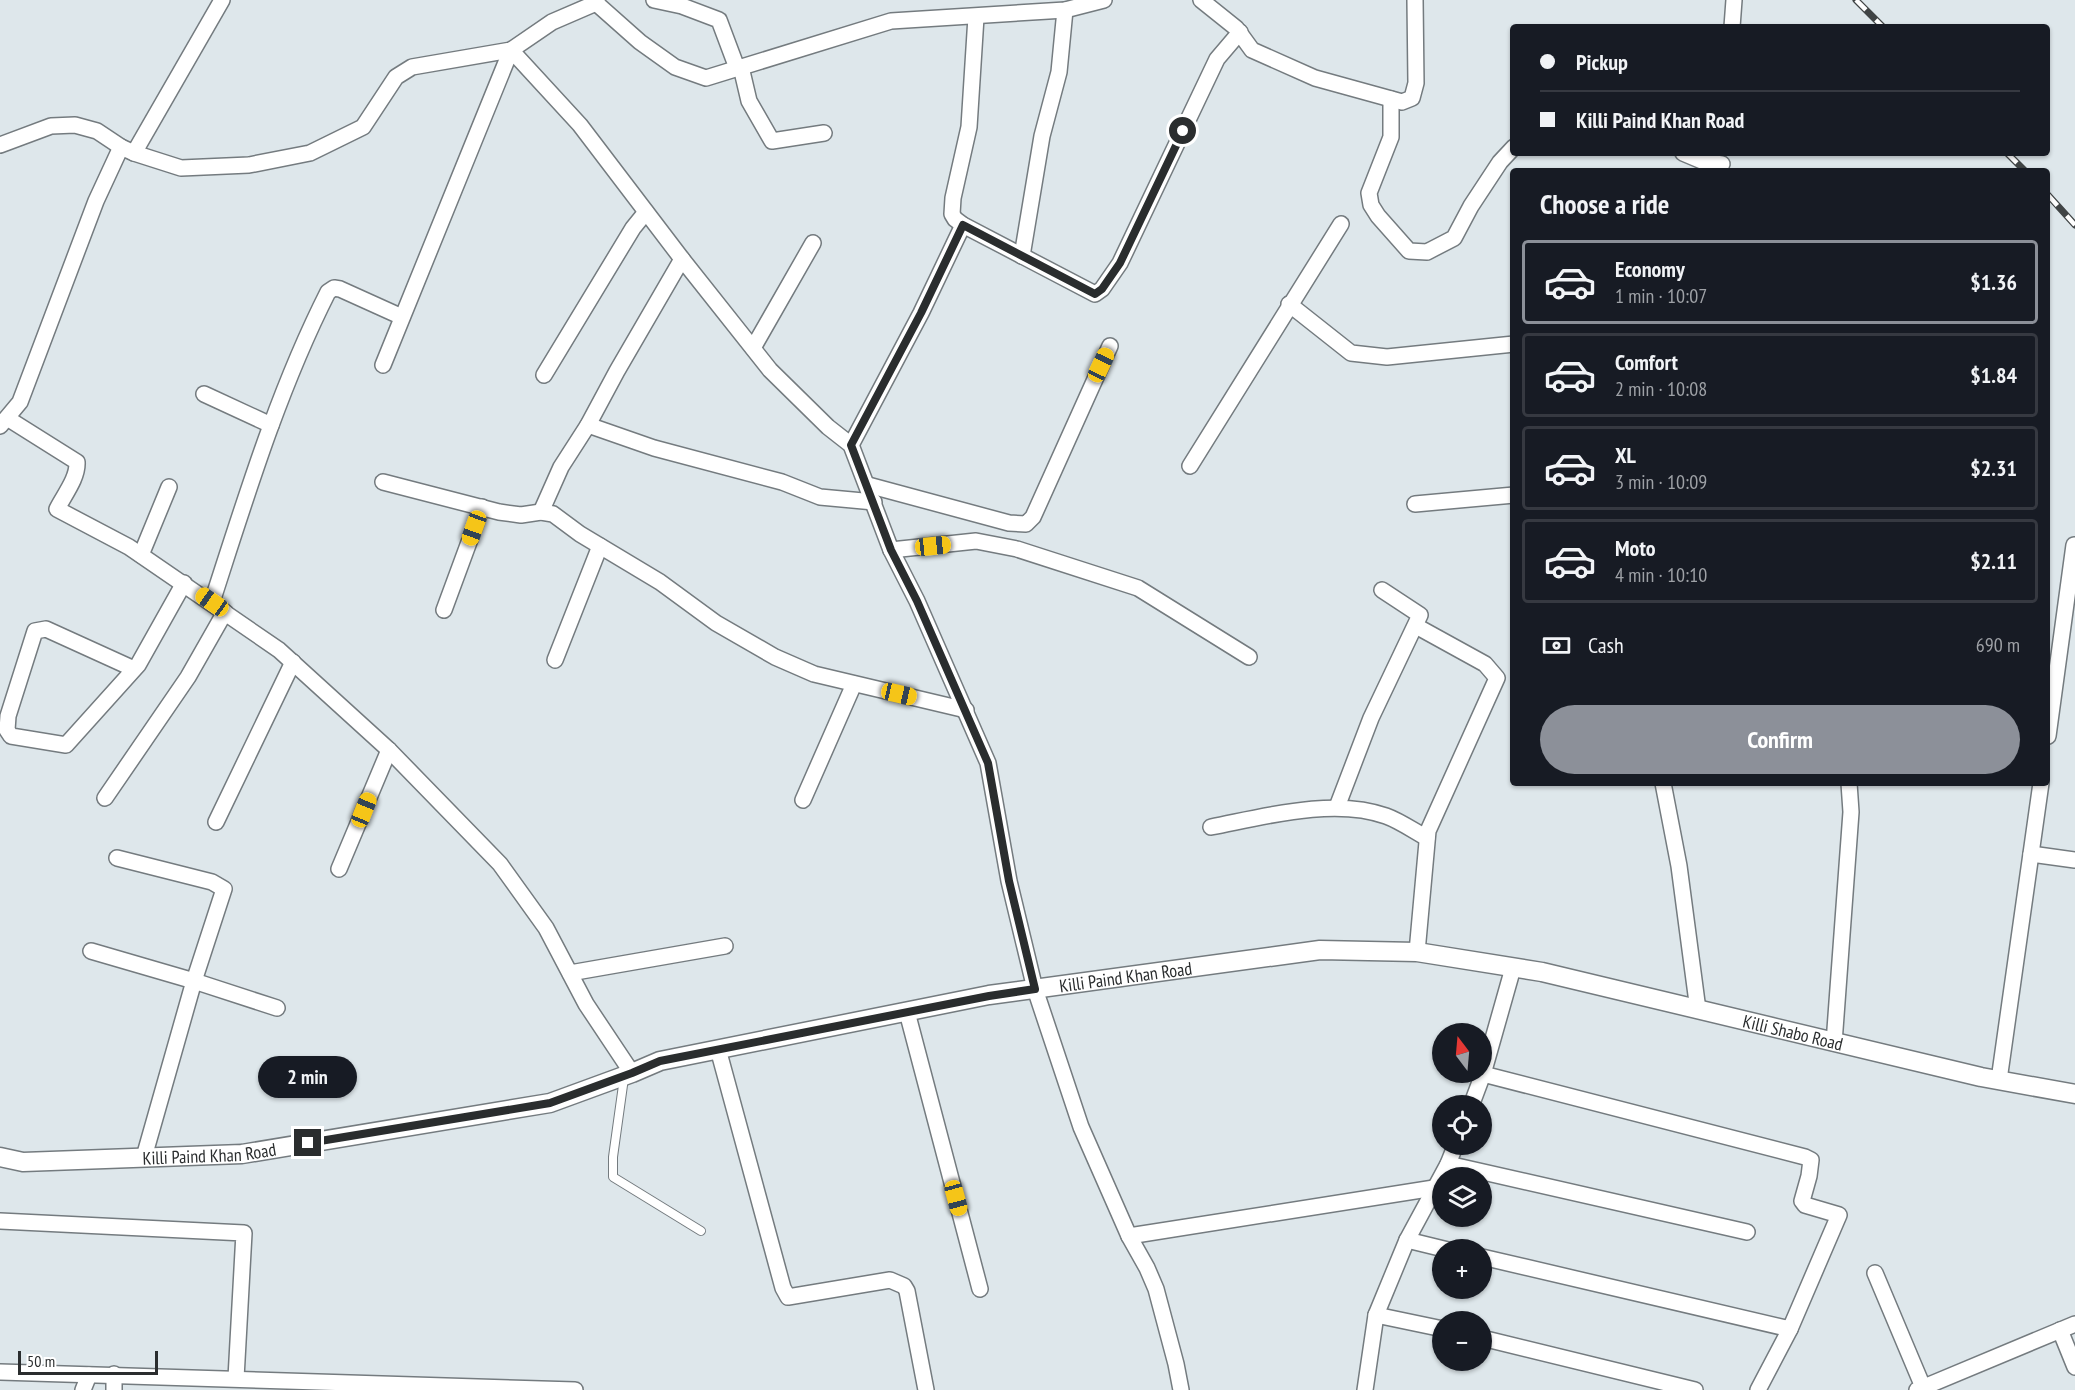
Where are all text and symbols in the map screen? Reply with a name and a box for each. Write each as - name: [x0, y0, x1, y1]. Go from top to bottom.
- text: Pickup: [1576, 48, 1628, 76]
- text: Killi Paind Khan Road: [1576, 106, 1744, 134]
- route start: [1169, 117, 1196, 144]
- text: Choose a ride: [1540, 187, 1669, 221]
- icon: car: [1543, 255, 1597, 309]
- text: Economy: [1615, 255, 1685, 283]
- text: $1.36: [1970, 268, 2017, 296]
- text: 1 min · 10:07: [1615, 283, 1707, 309]
- car: [1085, 345, 1117, 385]
- icon: car: [1543, 348, 1597, 402]
- text: Comfort: [1615, 348, 1678, 376]
- text: $1.84: [1970, 361, 2017, 389]
- text: 2 min · 10:08: [1615, 376, 1707, 402]
- icon: car: [1543, 441, 1597, 495]
- text: XL: [1615, 441, 1636, 469]
- text: $2.31: [1970, 454, 2017, 482]
- text: 3 min · 10:09: [1615, 469, 1707, 495]
- car: [459, 508, 489, 548]
- icon: car: [1543, 534, 1597, 588]
- text: Moto: [1615, 534, 1656, 562]
- car: [914, 535, 952, 557]
- text: $2.11: [1970, 547, 2017, 575]
- text: 4 min · 10:10: [1615, 562, 1707, 588]
- car: [192, 584, 232, 620]
- icon: cash: [1540, 629, 1573, 662]
- text: Cash: [1588, 631, 1624, 659]
- text: 690 m: [1976, 632, 2020, 658]
- car: [879, 681, 919, 707]
- button: Confirm: [1540, 705, 2020, 774]
- car: [349, 790, 379, 830]
- street label: Killi Paind Khan Road: [1058, 956, 1193, 997]
- street label: Killi Shabo Road: [1741, 1009, 1845, 1055]
- north arrow: [1432, 1023, 1492, 1083]
- map controls: [1432, 1023, 1492, 1371]
- callout: 2 min: [258, 1056, 358, 1098]
- text: 2 min: [287, 1064, 328, 1090]
- button: locate: [1432, 1095, 1492, 1155]
- route end: [294, 1129, 321, 1156]
- street label: Killi Paind Khan Road: [142, 1137, 278, 1169]
- button: layers: [1432, 1167, 1492, 1227]
- car: [943, 1178, 969, 1218]
- button: +: [1432, 1239, 1492, 1299]
- button: −: [1432, 1311, 1492, 1371]
- scale bar: [18, 1348, 158, 1376]
- text: 50 m: [27, 1351, 55, 1371]

